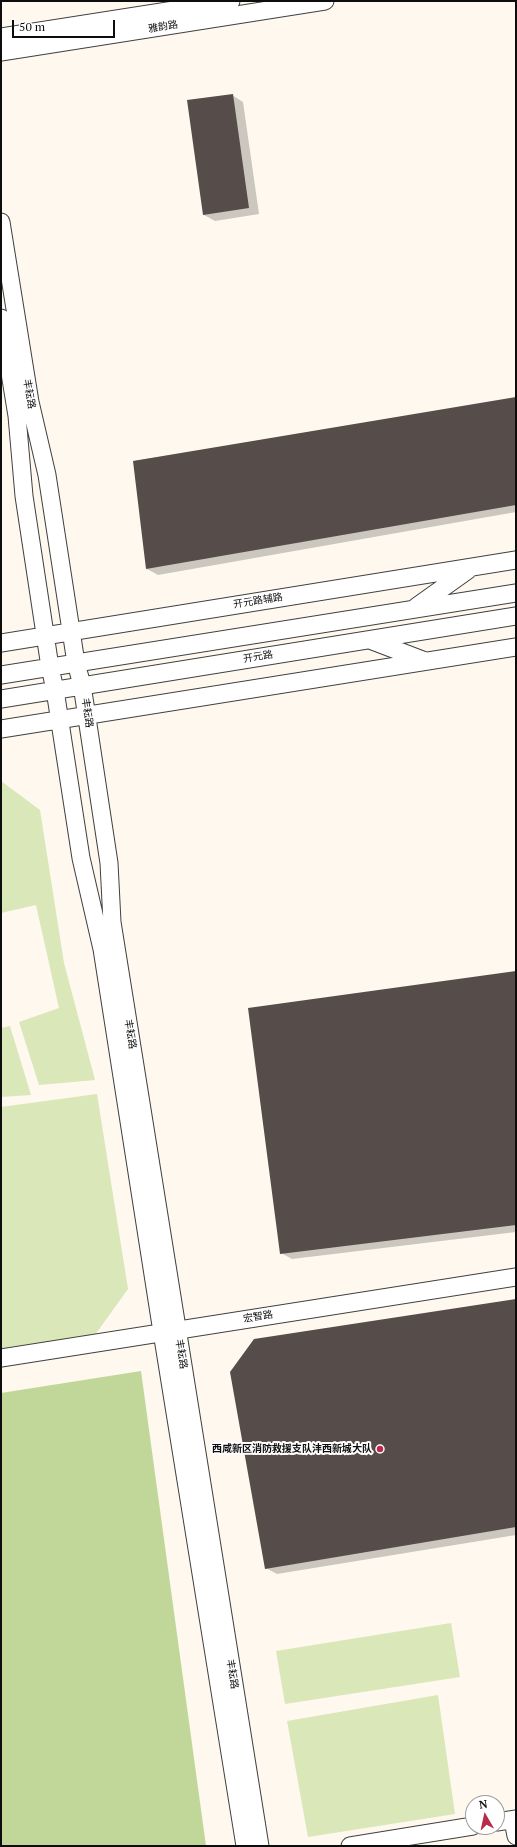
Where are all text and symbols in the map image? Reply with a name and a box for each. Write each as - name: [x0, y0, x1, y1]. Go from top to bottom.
- scale bar: [14, 12, 117, 38]
- text: 50 m: [19, 19, 45, 34]
- street label: 雅韵路: [147, 19, 179, 35]
- street label: 丰耘路: [20, 378, 38, 410]
- street label: 开元路辅路: [232, 591, 284, 611]
- street label: 开元路: [242, 649, 274, 665]
- street label: 丰耘路: [79, 697, 95, 729]
- street label: 丰耘路: [122, 1018, 138, 1050]
- street label: 宏智路: [242, 1309, 274, 1325]
- street label: 丰耘路: [173, 1338, 189, 1370]
- place label: 西咸新区消防救援支队沣西新城大队: [212, 1443, 372, 1455]
- marker: 西咸新区消防救援支队沣西新城大队: [375, 1444, 385, 1454]
- street label: 丰耘路: [224, 1658, 240, 1690]
- north arrow: [465, 1795, 505, 1835]
- text: N: [478, 1797, 488, 1812]

